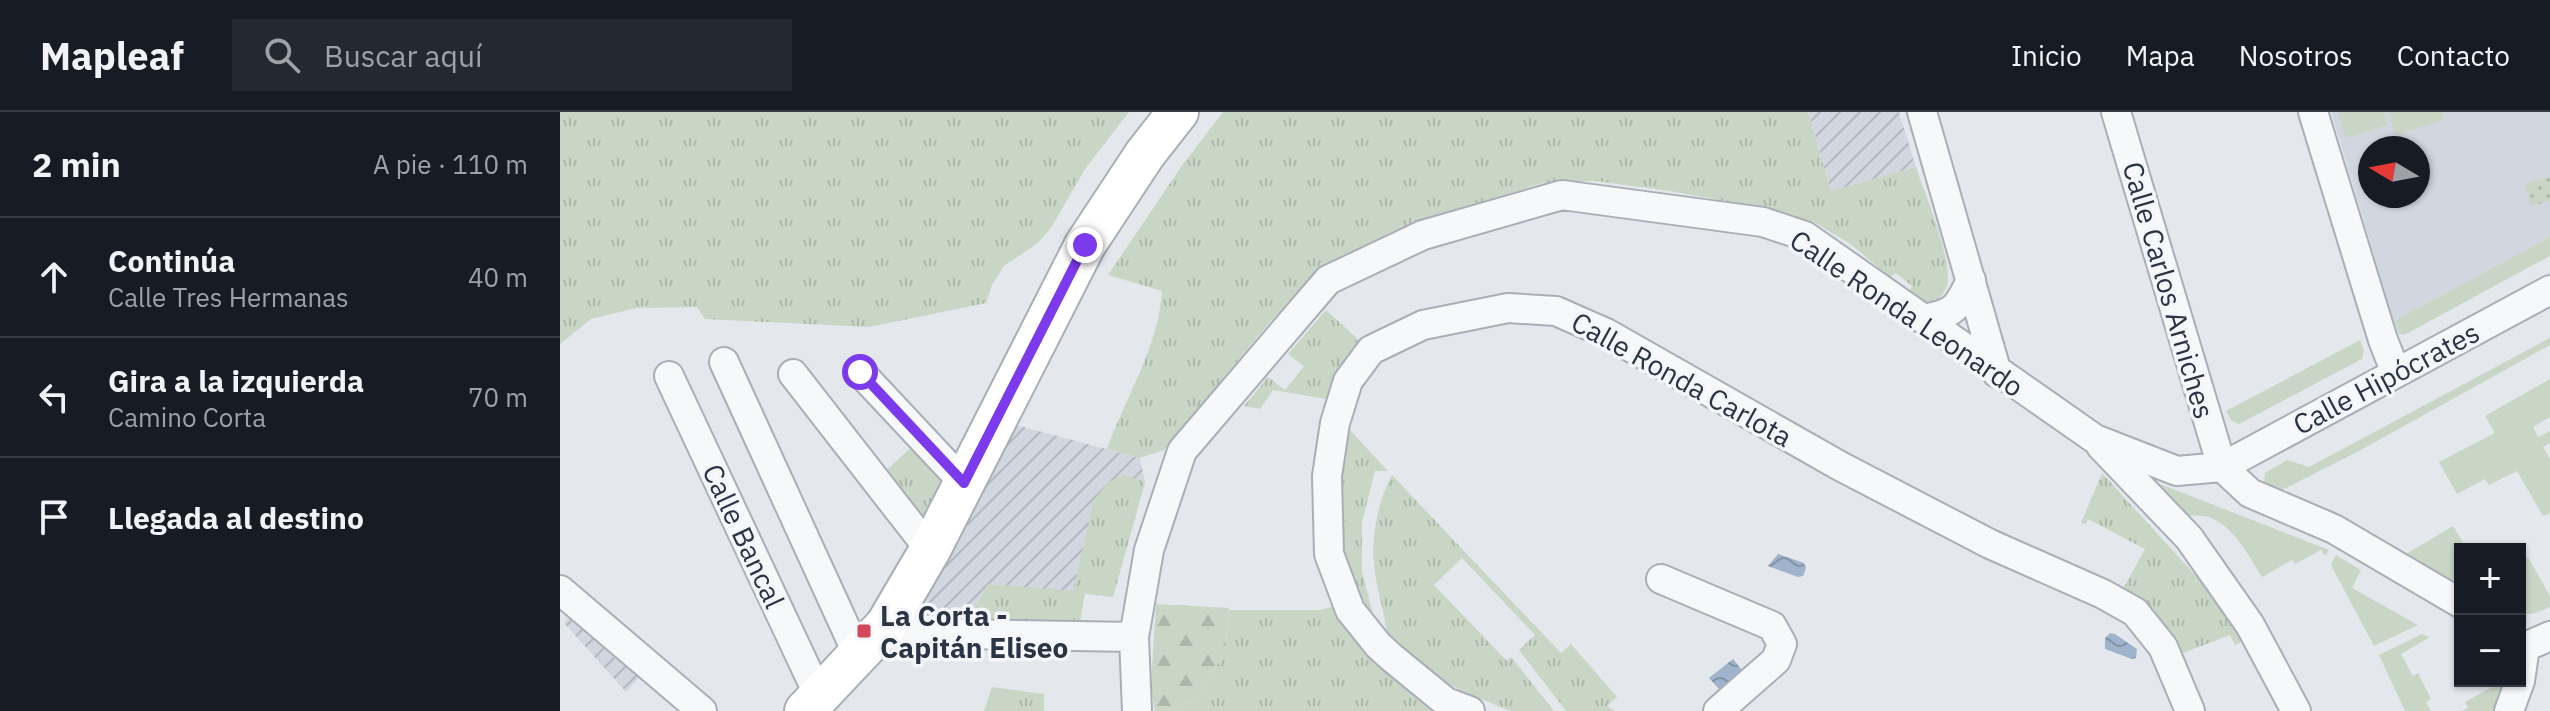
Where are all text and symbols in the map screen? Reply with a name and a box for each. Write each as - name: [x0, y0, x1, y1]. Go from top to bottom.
- search box: [232, 19, 792, 91]
- text: Mapleaf: [40, 31, 184, 80]
- icon: search: [260, 33, 304, 77]
- text: Buscar aquí: [324, 36, 482, 75]
- text: Inicio: [2011, 37, 2082, 74]
- text: Mapa: [2126, 37, 2195, 74]
- text: Nosotros: [2239, 37, 2353, 74]
- text: Contacto: [2397, 37, 2510, 74]
- north arrow: [2358, 136, 2430, 208]
- text: 2 min: [32, 142, 121, 186]
- text: A pie · 110 m: [373, 147, 528, 181]
- street label: Calle Carlos Arniches: [2115, 157, 2223, 423]
- street label: Calle Ronda Leonardo: [1783, 221, 2031, 405]
- route end: [1067, 227, 1103, 263]
- text: Continúa: [108, 241, 235, 280]
- icon: ahead: [32, 255, 76, 299]
- text: 40 m: [468, 260, 528, 294]
- text: Calle Tres Hermanas: [108, 280, 349, 314]
- street label: Calle Ronda Carlota: [1565, 303, 1799, 455]
- street label: Calle Hipócrates: [2286, 313, 2486, 443]
- route start: [842, 354, 878, 390]
- text: Gira a la izquierda: [108, 361, 364, 400]
- icon: left: [32, 375, 76, 419]
- text: 70 m: [468, 380, 528, 414]
- text: Camino Corta: [108, 400, 266, 434]
- street label: Calle Bancal: [694, 458, 794, 614]
- icon: arrive: [32, 495, 76, 539]
- text: Llegada al destino: [108, 498, 364, 537]
- map controls: [2454, 543, 2526, 687]
- button: +: [2454, 543, 2526, 615]
- place label: La Corta - Capitán Eliseo: [880, 597, 1068, 666]
- button: −: [2454, 615, 2526, 687]
- marker: La Corta - Capitán Eliseo: [855, 622, 873, 640]

